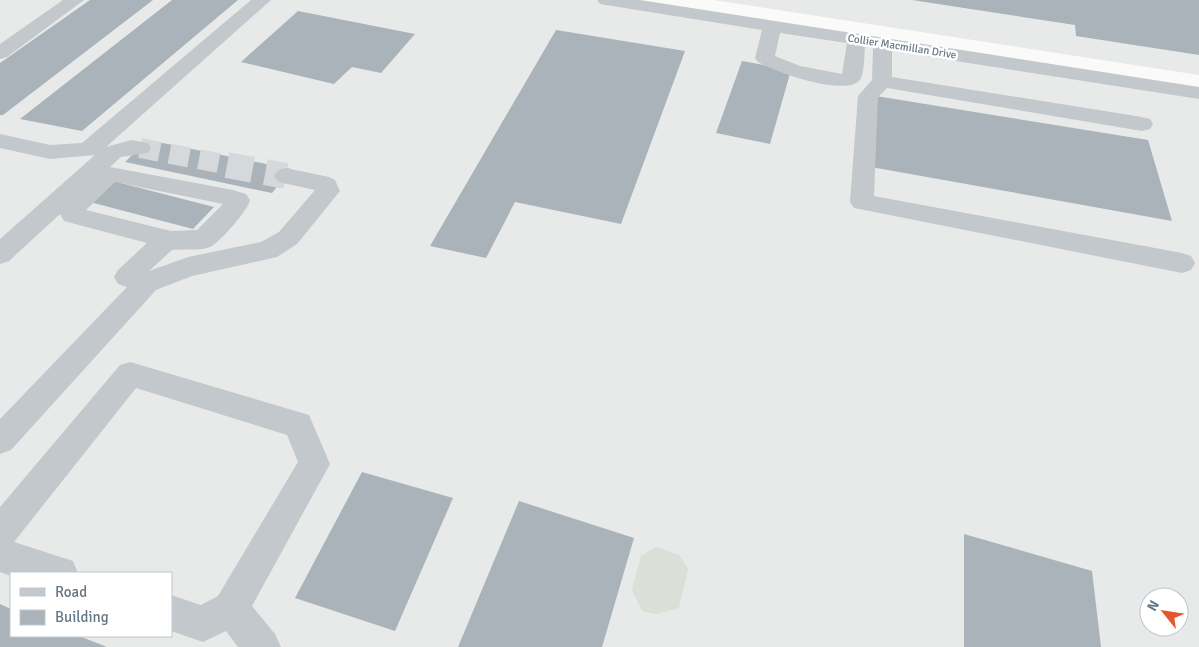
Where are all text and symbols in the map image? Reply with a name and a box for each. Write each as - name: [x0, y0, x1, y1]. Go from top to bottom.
- street label: Collier Macmillan Drive: [847, 31, 957, 62]
- legend: [10, 572, 172, 637]
- text: Road: [55, 583, 87, 601]
- north arrow: [1139, 587, 1189, 637]
- text: N: [1143, 597, 1163, 614]
- text: Building: [55, 608, 109, 626]

